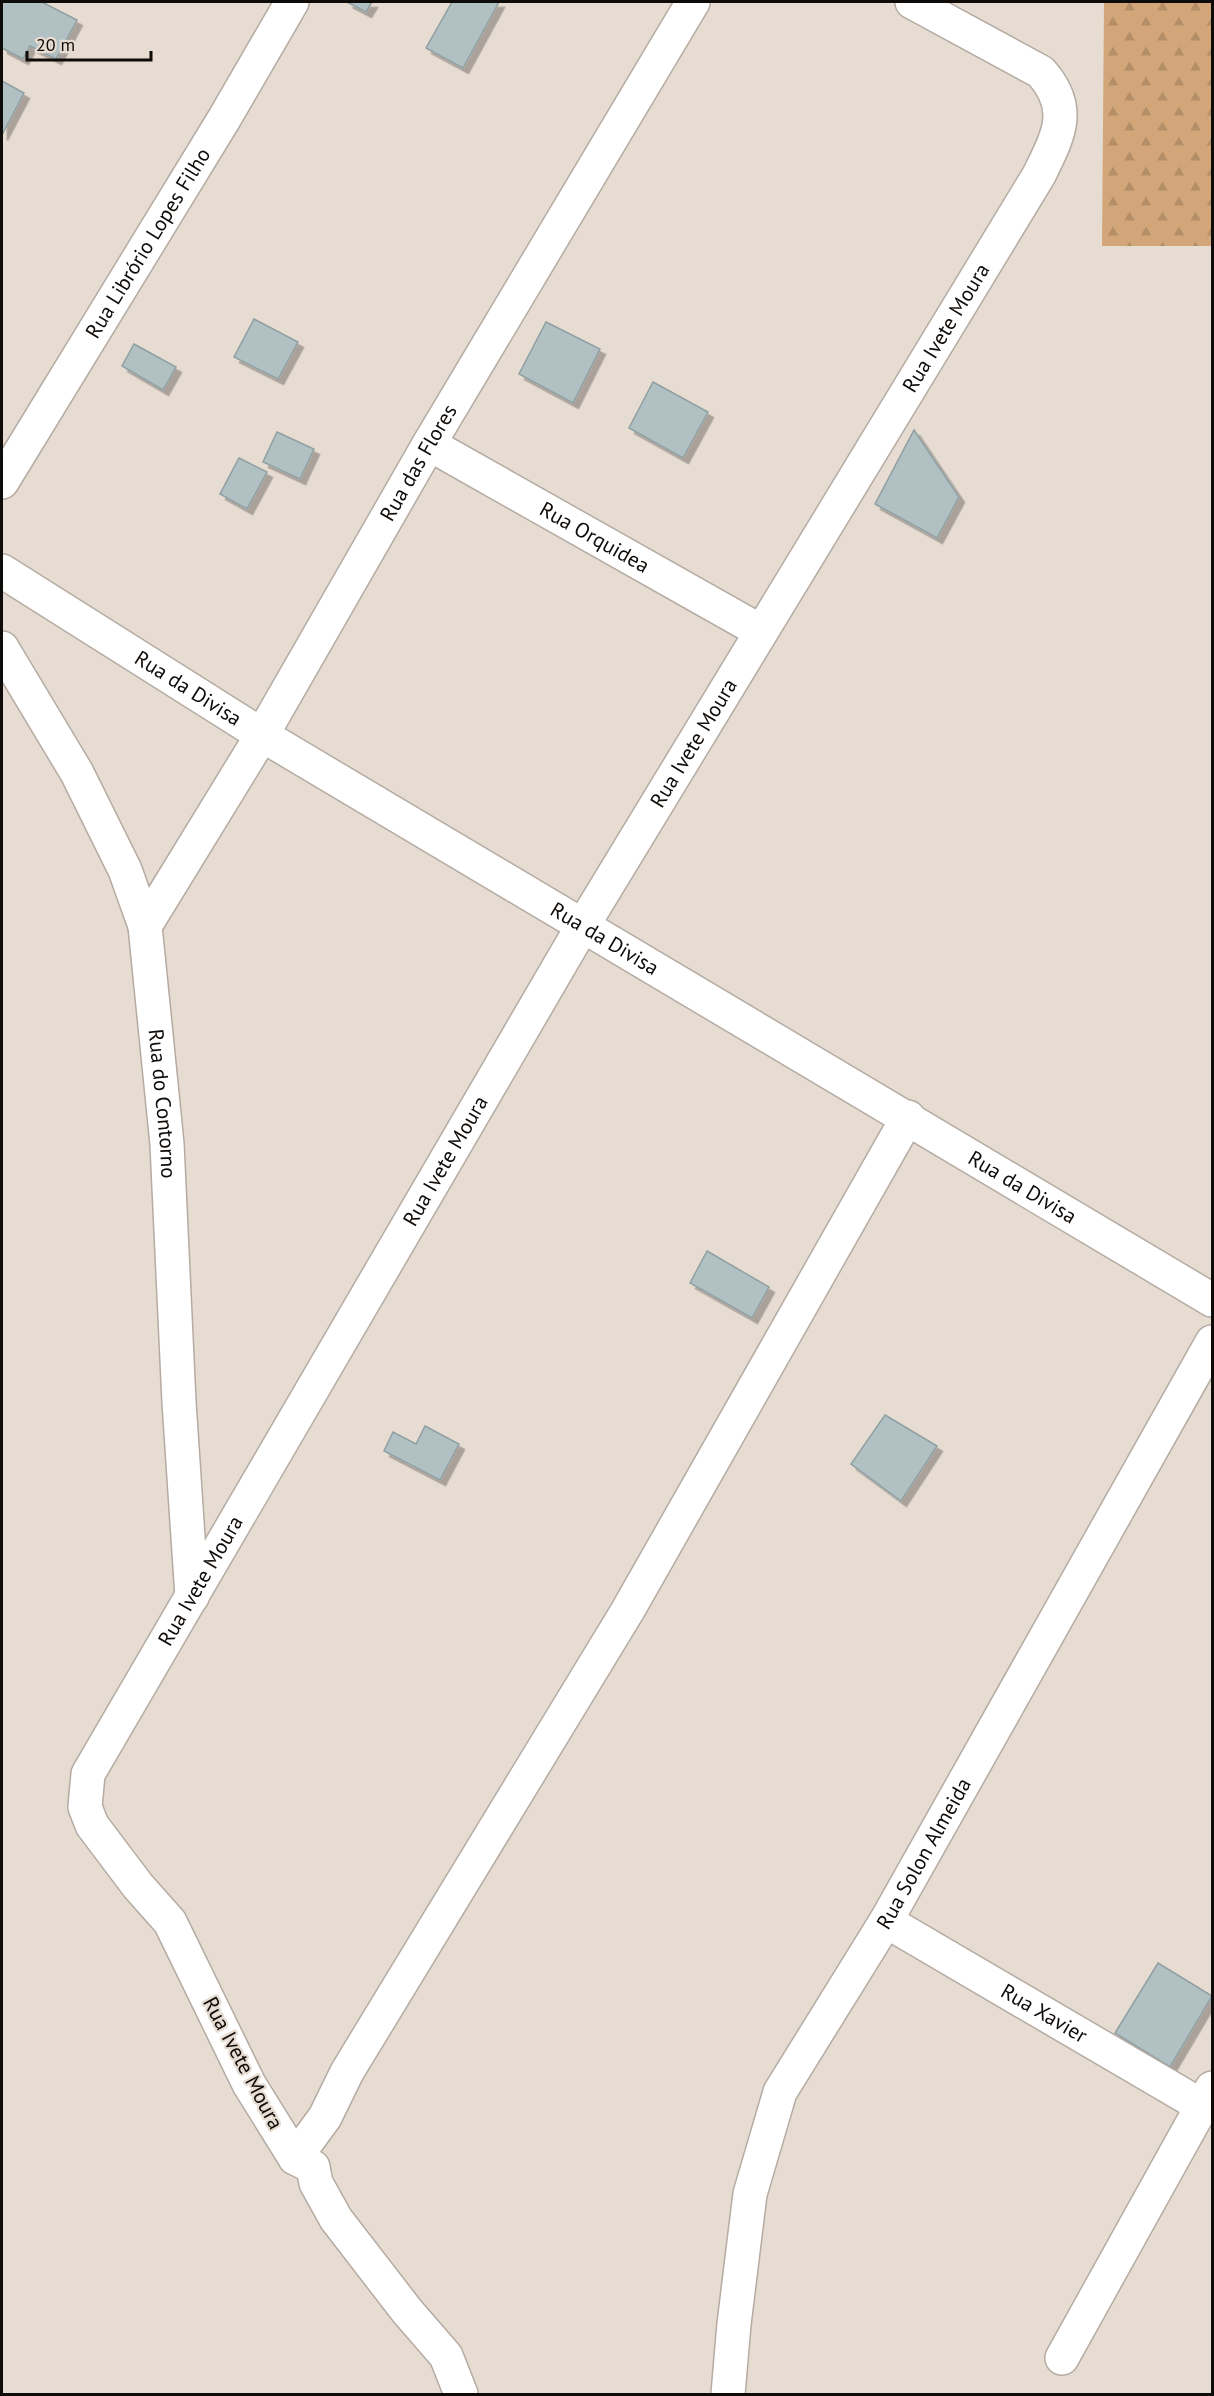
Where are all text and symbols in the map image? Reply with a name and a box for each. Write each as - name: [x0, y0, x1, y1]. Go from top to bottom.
- scale bar: [27, 24, 152, 62]
- text: 20 m: [36, 33, 75, 56]
- street label: Rua Librório Lopes Filho: [79, 143, 216, 343]
- street label: Rua Ivete Moura: [896, 258, 995, 397]
- street label: Rua das Flores: [374, 399, 463, 526]
- street label: Rua Orquidea: [535, 495, 654, 579]
- street label: Rua da Divisa: [130, 644, 247, 732]
- street label: Rua Ivete Moura: [644, 673, 743, 812]
- street label: Rua da Divisa: [546, 896, 664, 981]
- street label: Rua do Contorno: [142, 1028, 183, 1179]
- street label: Rua Ivete Moura: [397, 1091, 494, 1231]
- street label: Rua da Divisa: [963, 1144, 1082, 1229]
- street label: Rua Ivete Moura: [152, 1511, 249, 1651]
- street label: Rua Solon Almeida: [870, 1773, 977, 1934]
- street label: Rua Xavier: [996, 1977, 1092, 2049]
- street label: Rua Ivete Moura: [197, 1992, 290, 2134]

